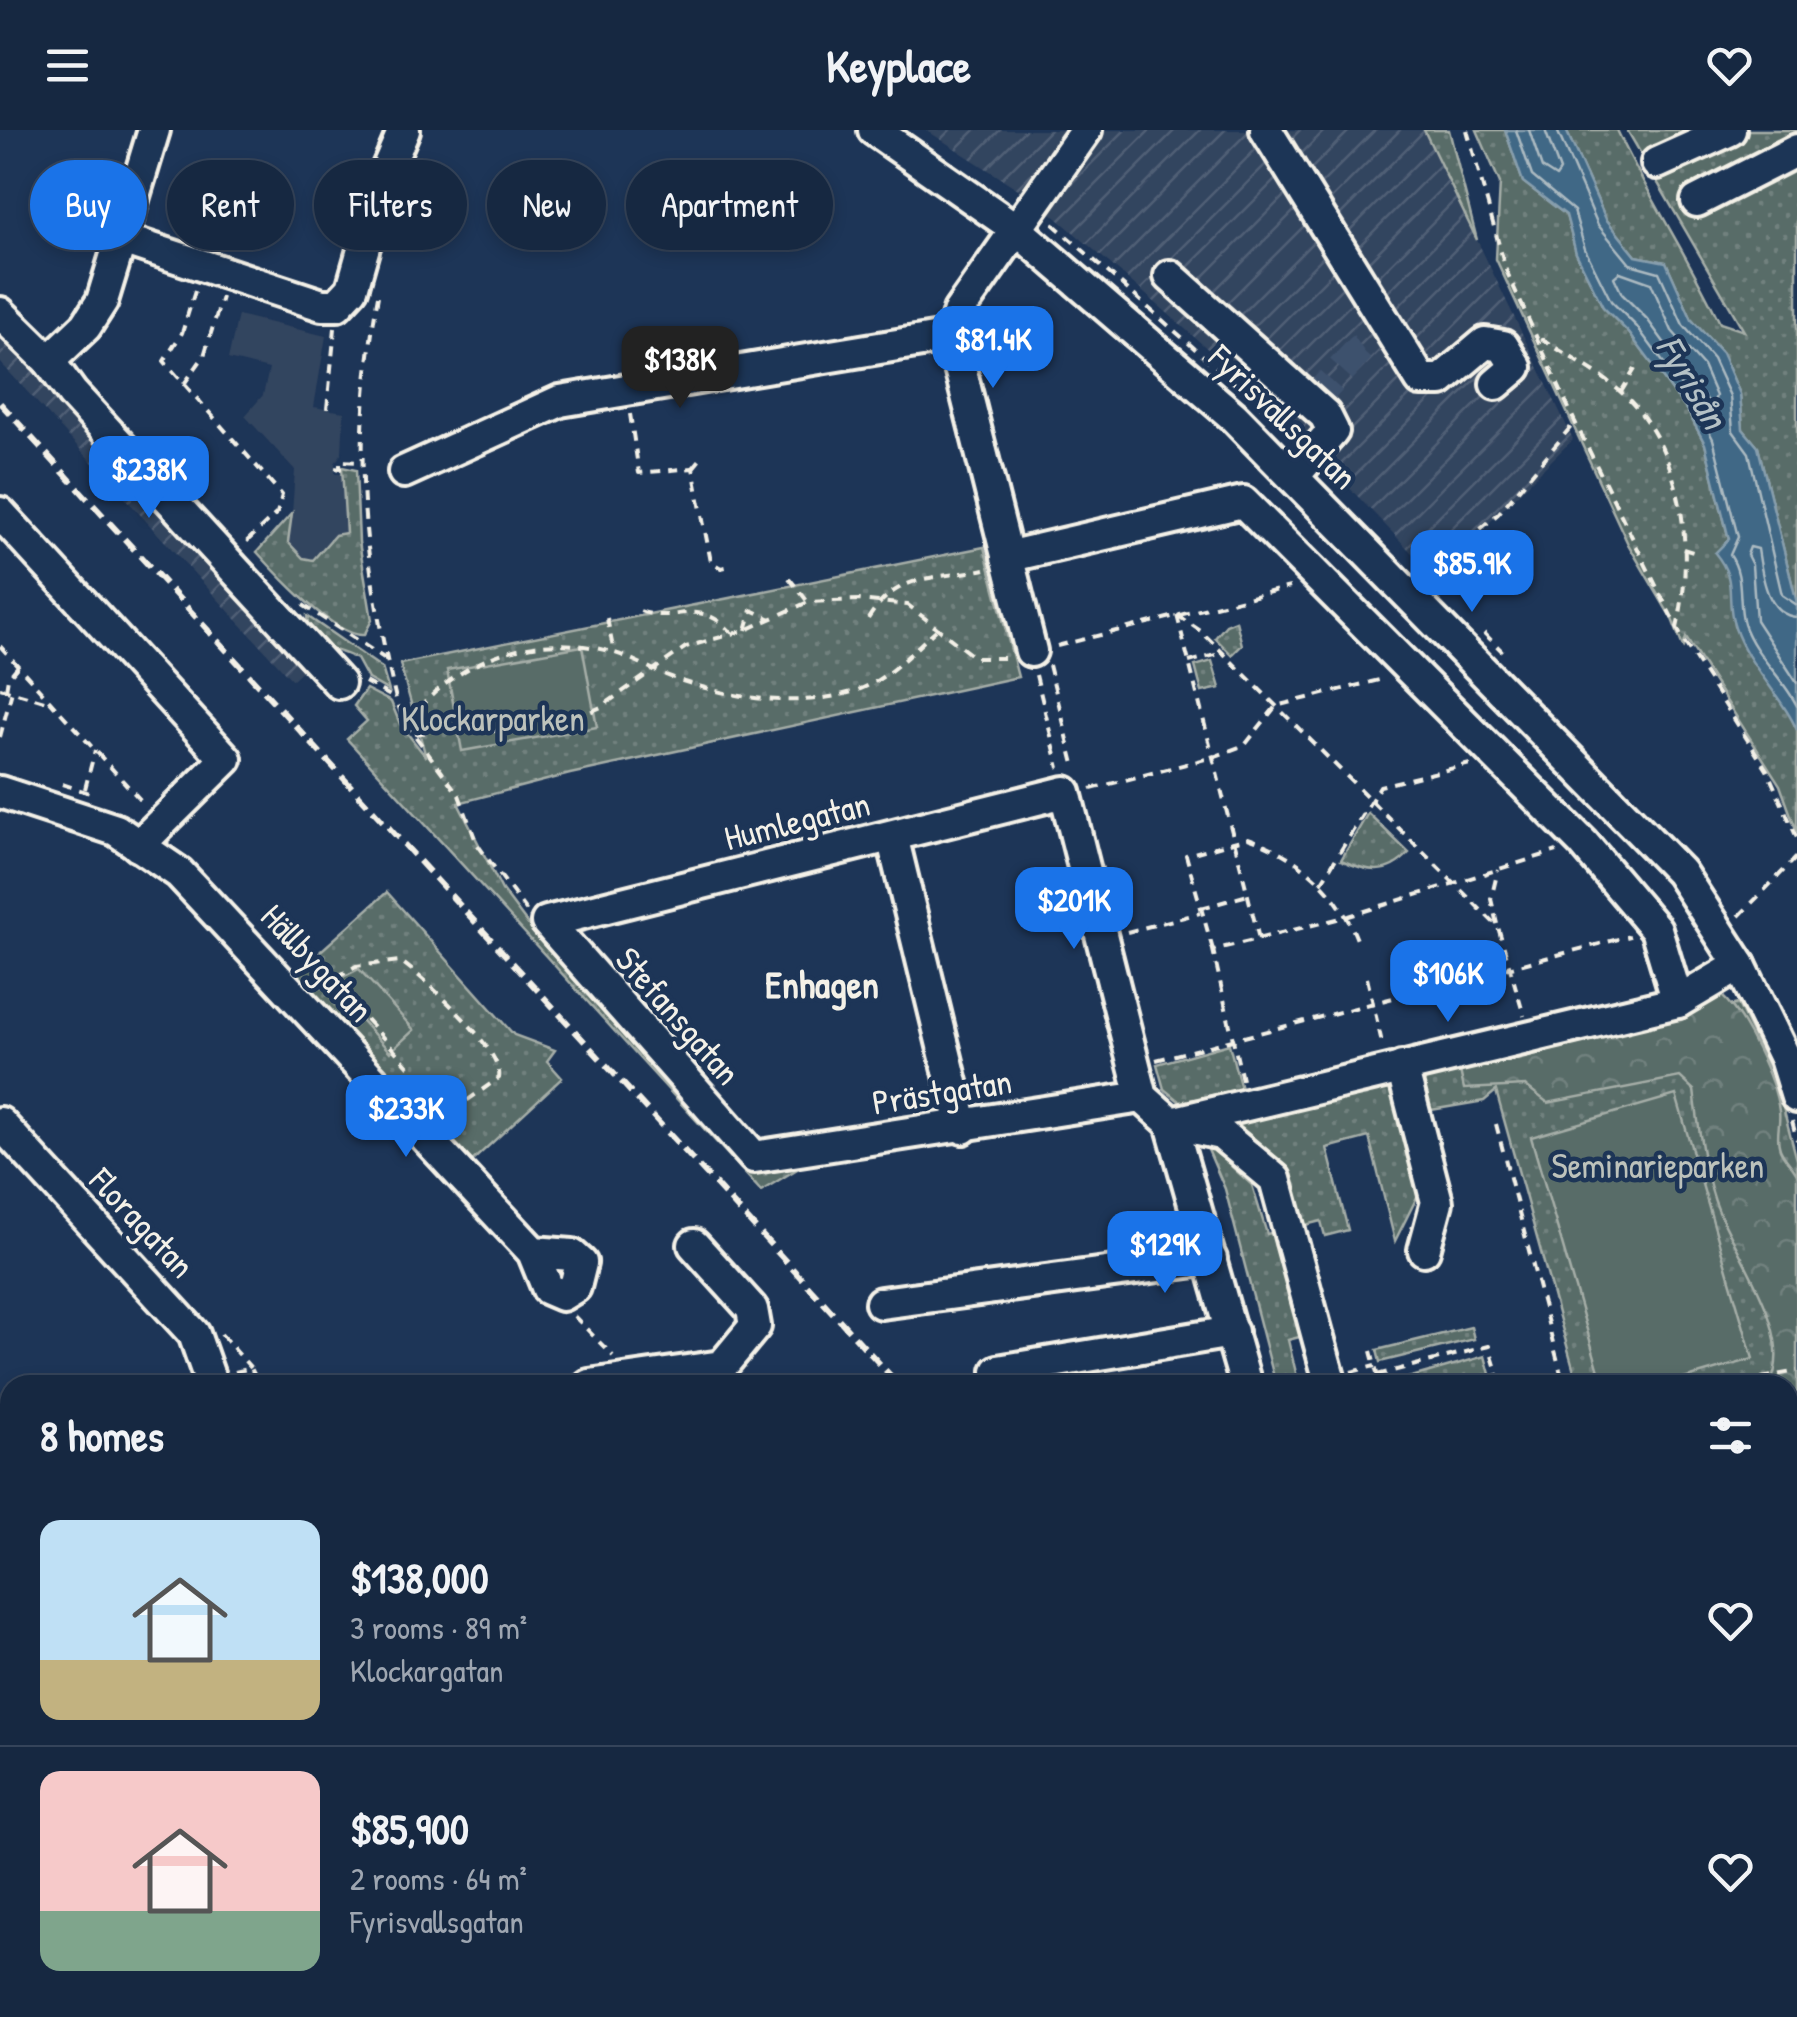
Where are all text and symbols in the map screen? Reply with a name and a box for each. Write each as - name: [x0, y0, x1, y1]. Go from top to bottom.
- text: Keyplace: [826, 35, 971, 96]
- icon: menu: [40, 38, 95, 93]
- icon: heart: [1702, 38, 1757, 93]
- chip: Buy: [30, 160, 147, 250]
- chip: Rent: [167, 160, 294, 250]
- chip: Filters: [314, 160, 467, 250]
- chip: New: [487, 160, 606, 250]
- chip: Apartment: [626, 160, 833, 250]
- pin: $81.4K: [912, 306, 1074, 391]
- text: $81.4K: [954, 317, 1032, 360]
- water label: Fyrisån: [1645, 325, 1742, 440]
- pin: $138K: [610, 326, 750, 411]
- street label: Fyrisvallsgatan: [1198, 333, 1368, 499]
- text: $138K: [644, 337, 716, 380]
- pin: $238K: [79, 436, 219, 521]
- text: $238K: [111, 447, 187, 490]
- pin: $85.9K: [1391, 530, 1553, 615]
- text: $85.9K: [1433, 541, 1511, 584]
- park label: Klockarparken: [401, 695, 585, 742]
- street label: Humlegatan: [719, 780, 875, 861]
- pin: $201K: [1004, 867, 1144, 952]
- text: $201K: [1037, 878, 1111, 921]
- street label: Hällbygatan: [251, 894, 384, 1032]
- street label: Stefansgatan: [605, 937, 751, 1095]
- pin: $106K: [1378, 940, 1518, 1025]
- text: $106K: [1412, 951, 1484, 994]
- district label: Enhagen: [765, 958, 879, 1011]
- street label: Prästgatan: [869, 1057, 1015, 1126]
- pin: $233K: [336, 1075, 476, 1160]
- text: $233K: [368, 1086, 444, 1129]
- park label: Seminarieparken: [1552, 1142, 1764, 1189]
- street label: Floragatan: [79, 1157, 205, 1288]
- pin: $129K: [1095, 1211, 1235, 1296]
- text: $129K: [1129, 1222, 1201, 1265]
- text: 8 homes: [40, 1407, 164, 1464]
- icon: filters: [1703, 1408, 1758, 1463]
- text: $138,000: [350, 1549, 488, 1606]
- icon: home: [120, 1560, 240, 1680]
- icon: heart: [1703, 1593, 1758, 1648]
- text: 3 rooms · 89 m²: [350, 1606, 527, 1649]
- text: Klockargatan: [350, 1649, 504, 1692]
- text: $85,900: [350, 1800, 469, 1857]
- icon: home: [120, 1811, 240, 1931]
- icon: heart: [1703, 1844, 1758, 1899]
- text: 2 rooms · 64 m²: [350, 1857, 527, 1900]
- text: Fyrisvallsgatan: [350, 1900, 524, 1943]

